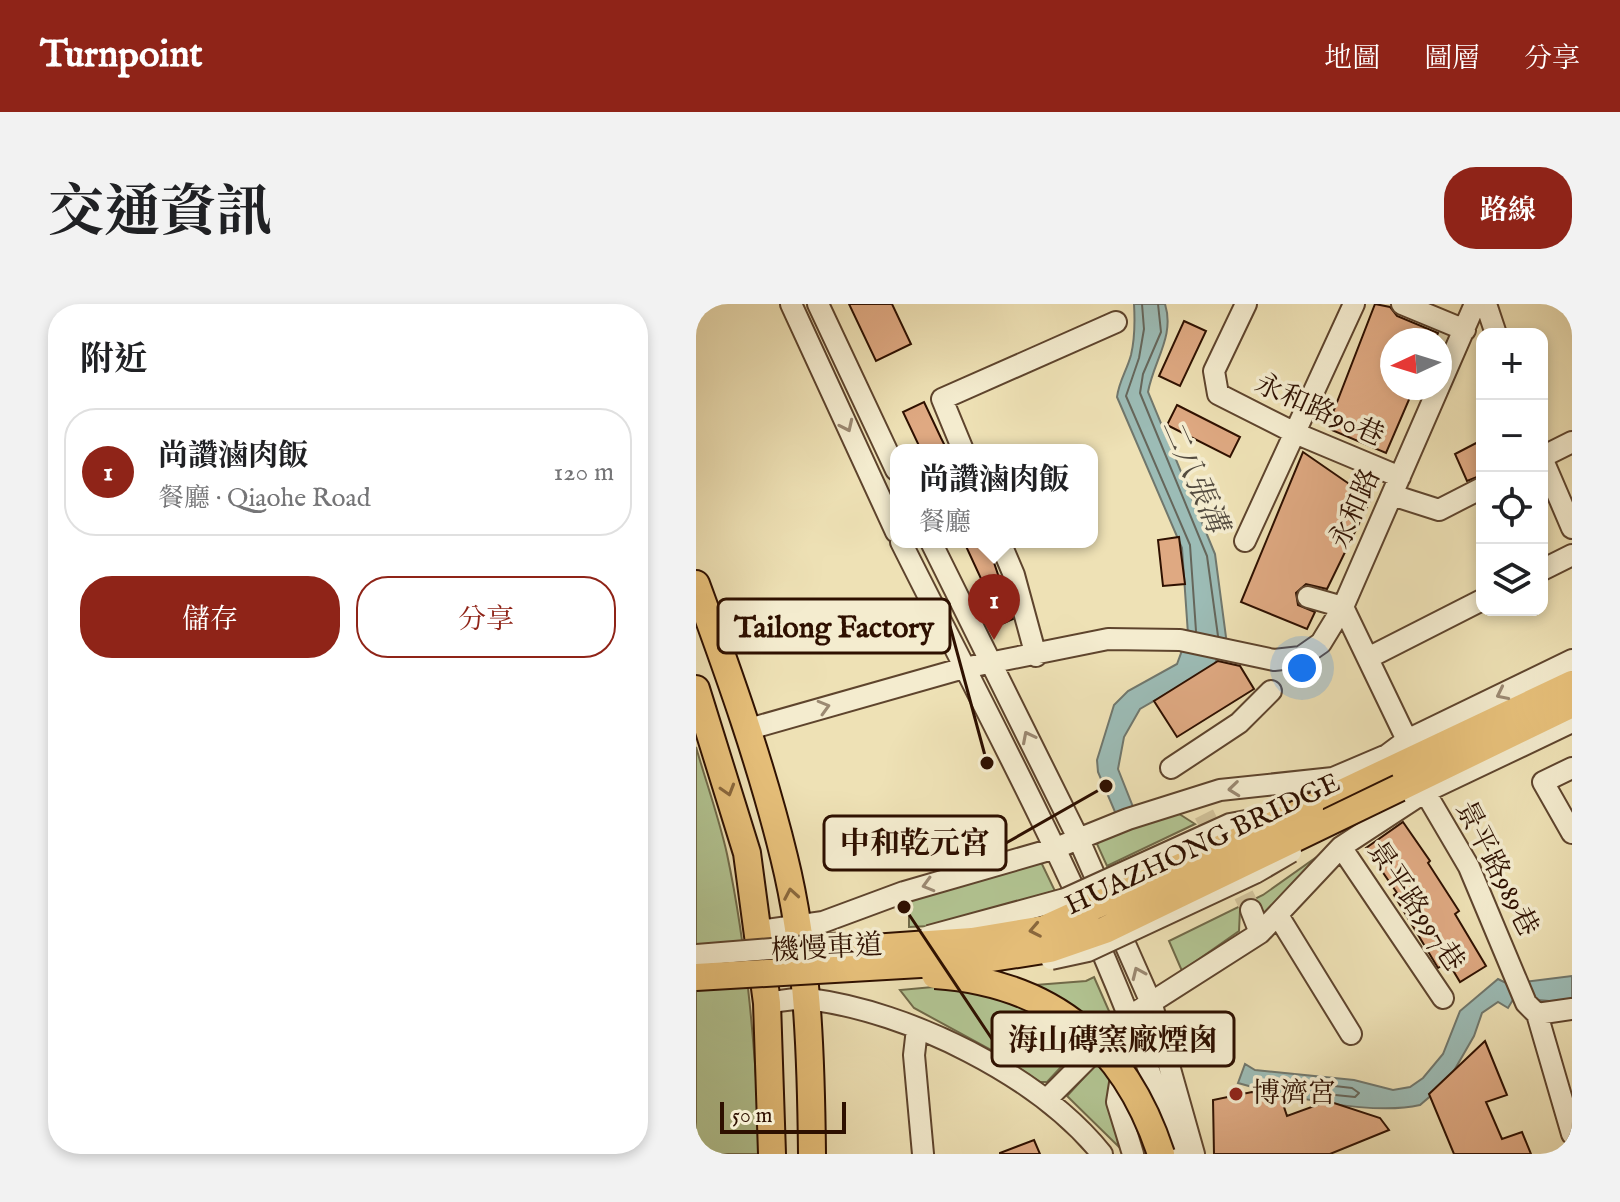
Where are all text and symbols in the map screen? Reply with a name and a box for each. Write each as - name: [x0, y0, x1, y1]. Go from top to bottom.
- text: Turnpoint: [40, 32, 203, 80]
- text: 地圖: [1324, 42, 1380, 77]
- text: 圖層: [1424, 42, 1480, 77]
- text: 分享: [1524, 42, 1580, 77]
- button: 路線: [1444, 167, 1572, 249]
- text: 交通資訊: [48, 179, 272, 250]
- north arrow: [1380, 328, 1452, 400]
- map controls: [1476, 328, 1548, 616]
- button: +: [1476, 328, 1548, 400]
- text: 附近: [80, 339, 148, 382]
- street label: 永和路90巷: [1249, 367, 1389, 455]
- button: −: [1476, 400, 1548, 472]
- water label: 二八張溝: [1151, 413, 1236, 542]
- one-way arrow: [837, 417, 853, 432]
- text: 尚讚滷肉飯: [158, 438, 308, 476]
- popup: [890, 444, 1098, 548]
- text: 1: [103, 456, 113, 489]
- text: 120 m: [554, 456, 614, 489]
- text: 尚讚滷肉飯: [919, 462, 1069, 500]
- street label: 永和路: [1323, 464, 1389, 554]
- button: locate: [1476, 472, 1548, 544]
- text: 餐廳 · Qiaohe Road: [158, 482, 371, 515]
- text: 餐廳: [919, 506, 971, 539]
- button: layers: [1476, 544, 1548, 616]
- pin: 1: [968, 574, 1020, 640]
- button: 儲存: [80, 576, 340, 658]
- button: 分享: [356, 576, 616, 658]
- callout: Tailong Factory: [718, 599, 950, 653]
- text: Tailong Factory: [733, 610, 935, 648]
- your location: [1282, 648, 1322, 688]
- one-way arrow: [1495, 684, 1510, 700]
- one-way arrow: [817, 700, 831, 717]
- one-way arrow: [1022, 731, 1038, 746]
- street label: HUAZHONG BRIDGE: [1060, 766, 1346, 924]
- one-way arrow: [1228, 780, 1241, 797]
- one-way arrow: [719, 782, 735, 796]
- street label: 景平路989巷: [1447, 795, 1545, 943]
- callout: 中和乾元宮: [824, 816, 1006, 870]
- text: 中和乾元宮: [840, 826, 990, 864]
- street label: 景平路997巷: [1359, 835, 1471, 979]
- one-way arrow: [921, 876, 935, 892]
- one-way arrow: [784, 887, 801, 901]
- one-way arrow: [1028, 921, 1042, 938]
- street label: 機慢車道: [770, 929, 884, 969]
- one-way arrow: [1132, 967, 1148, 981]
- callout: 海山磚窯廠煙囪: [992, 1012, 1234, 1066]
- text: 海山磚窯廠煙囪: [1008, 1023, 1218, 1061]
- place label: 博濟宮: [1252, 1077, 1336, 1112]
- marker: 博濟宮: [1227, 1085, 1245, 1103]
- scale bar: [720, 1098, 846, 1134]
- text: 50 m: [732, 1102, 773, 1130]

